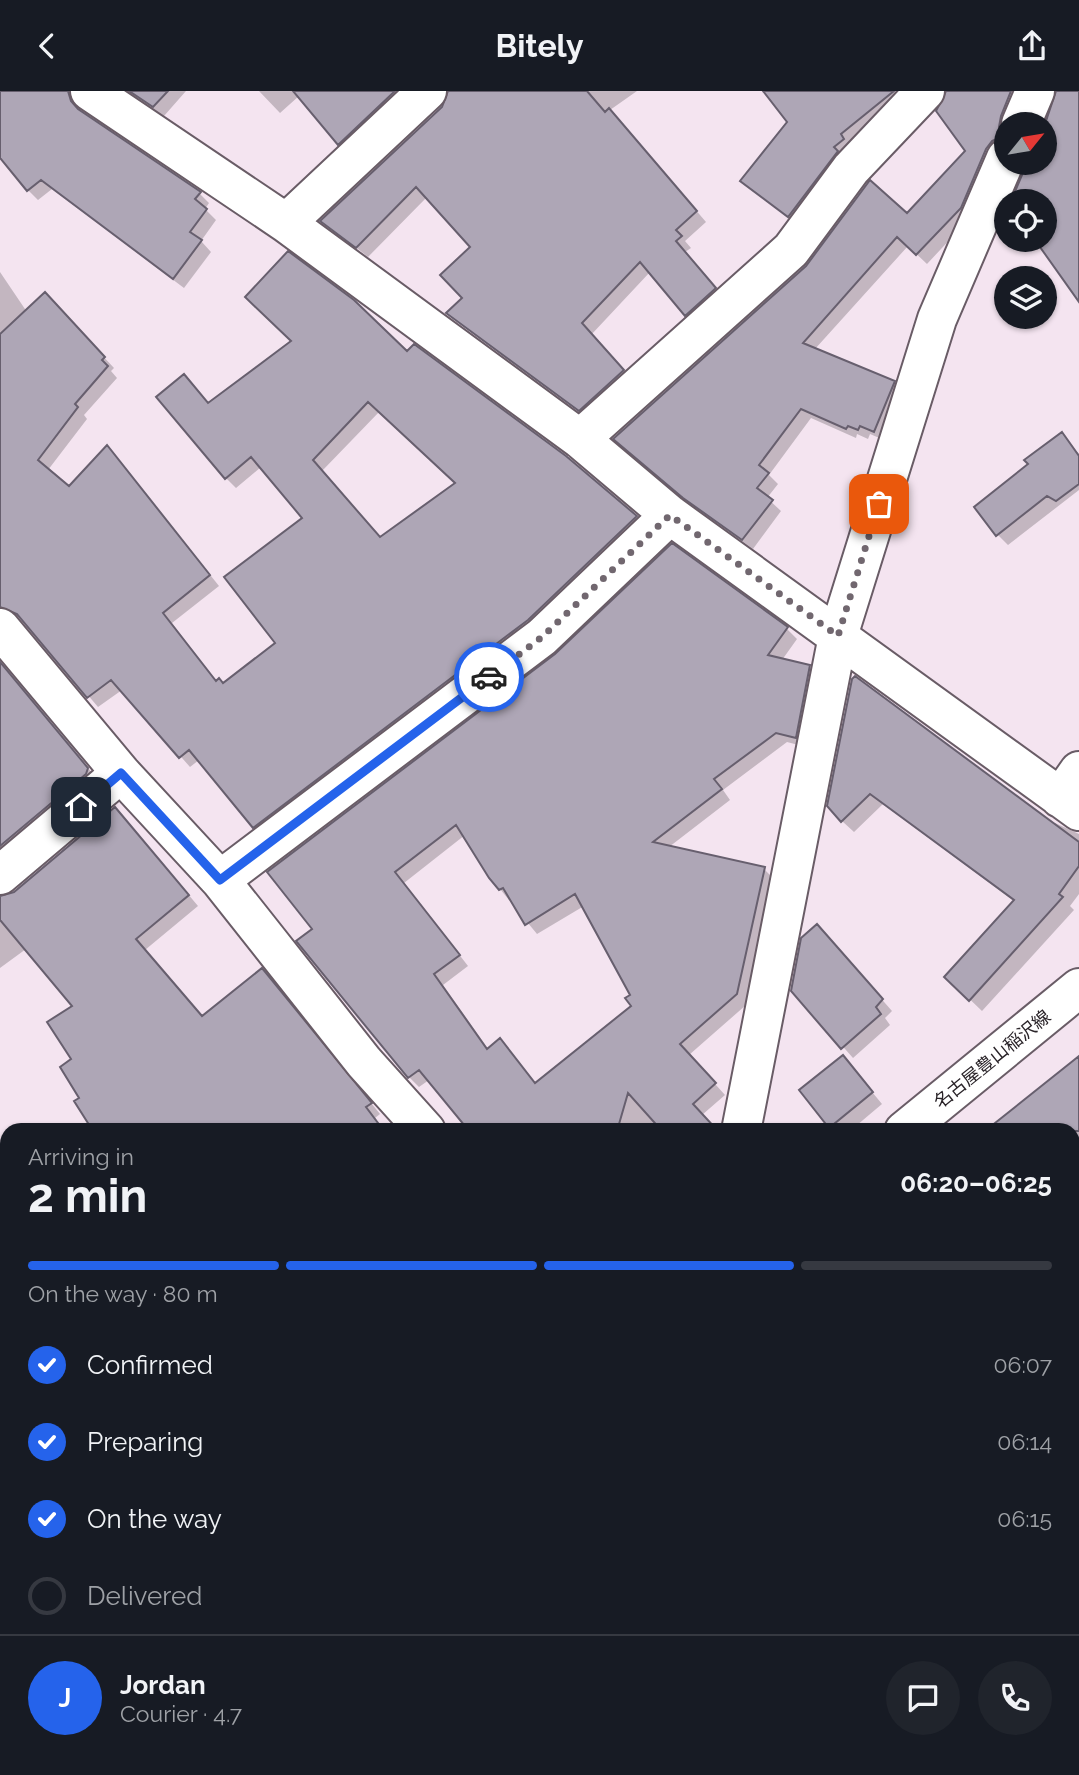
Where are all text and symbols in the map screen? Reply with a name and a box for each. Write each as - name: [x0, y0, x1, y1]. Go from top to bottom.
- icon: back: [28, 27, 66, 65]
- text: Bitely: [495, 27, 584, 64]
- icon: share: [1013, 27, 1051, 65]
- north arrow: [994, 112, 1057, 175]
- map controls: [994, 112, 1057, 329]
- button: locate: [994, 189, 1057, 252]
- button: layers: [994, 266, 1057, 329]
- pin: [849, 474, 909, 534]
- icon: bag: [860, 485, 898, 523]
- courier: [454, 642, 524, 712]
- icon: car: [470, 658, 508, 696]
- pin: [51, 777, 111, 837]
- icon: home: [62, 788, 100, 826]
- street label: 名古屋豊山稲沢線: [929, 1006, 1055, 1112]
- text: Arriving in: [28, 1143, 134, 1170]
- text: 06:20–06:25: [900, 1168, 1052, 1198]
- text: 2 min: [28, 1169, 147, 1223]
- text: On the way · 80 m: [28, 1280, 218, 1307]
- icon: check: [28, 1346, 66, 1384]
- text: Confirmed: [87, 1350, 213, 1380]
- text: 06:07: [994, 1351, 1052, 1378]
- icon: check: [28, 1423, 66, 1461]
- text: Preparing: [87, 1427, 203, 1457]
- text: 06:14: [997, 1428, 1052, 1455]
- icon: check: [28, 1500, 66, 1538]
- text: On the way: [87, 1504, 222, 1534]
- text: 06:15: [997, 1505, 1052, 1532]
- text: Delivered: [87, 1581, 202, 1611]
- button: chat: [886, 1661, 960, 1735]
- button: phone: [978, 1661, 1052, 1735]
- text: Jordan: [120, 1670, 206, 1700]
- text: J: [59, 1683, 71, 1713]
- text: Courier · 4.7: [120, 1700, 242, 1727]

